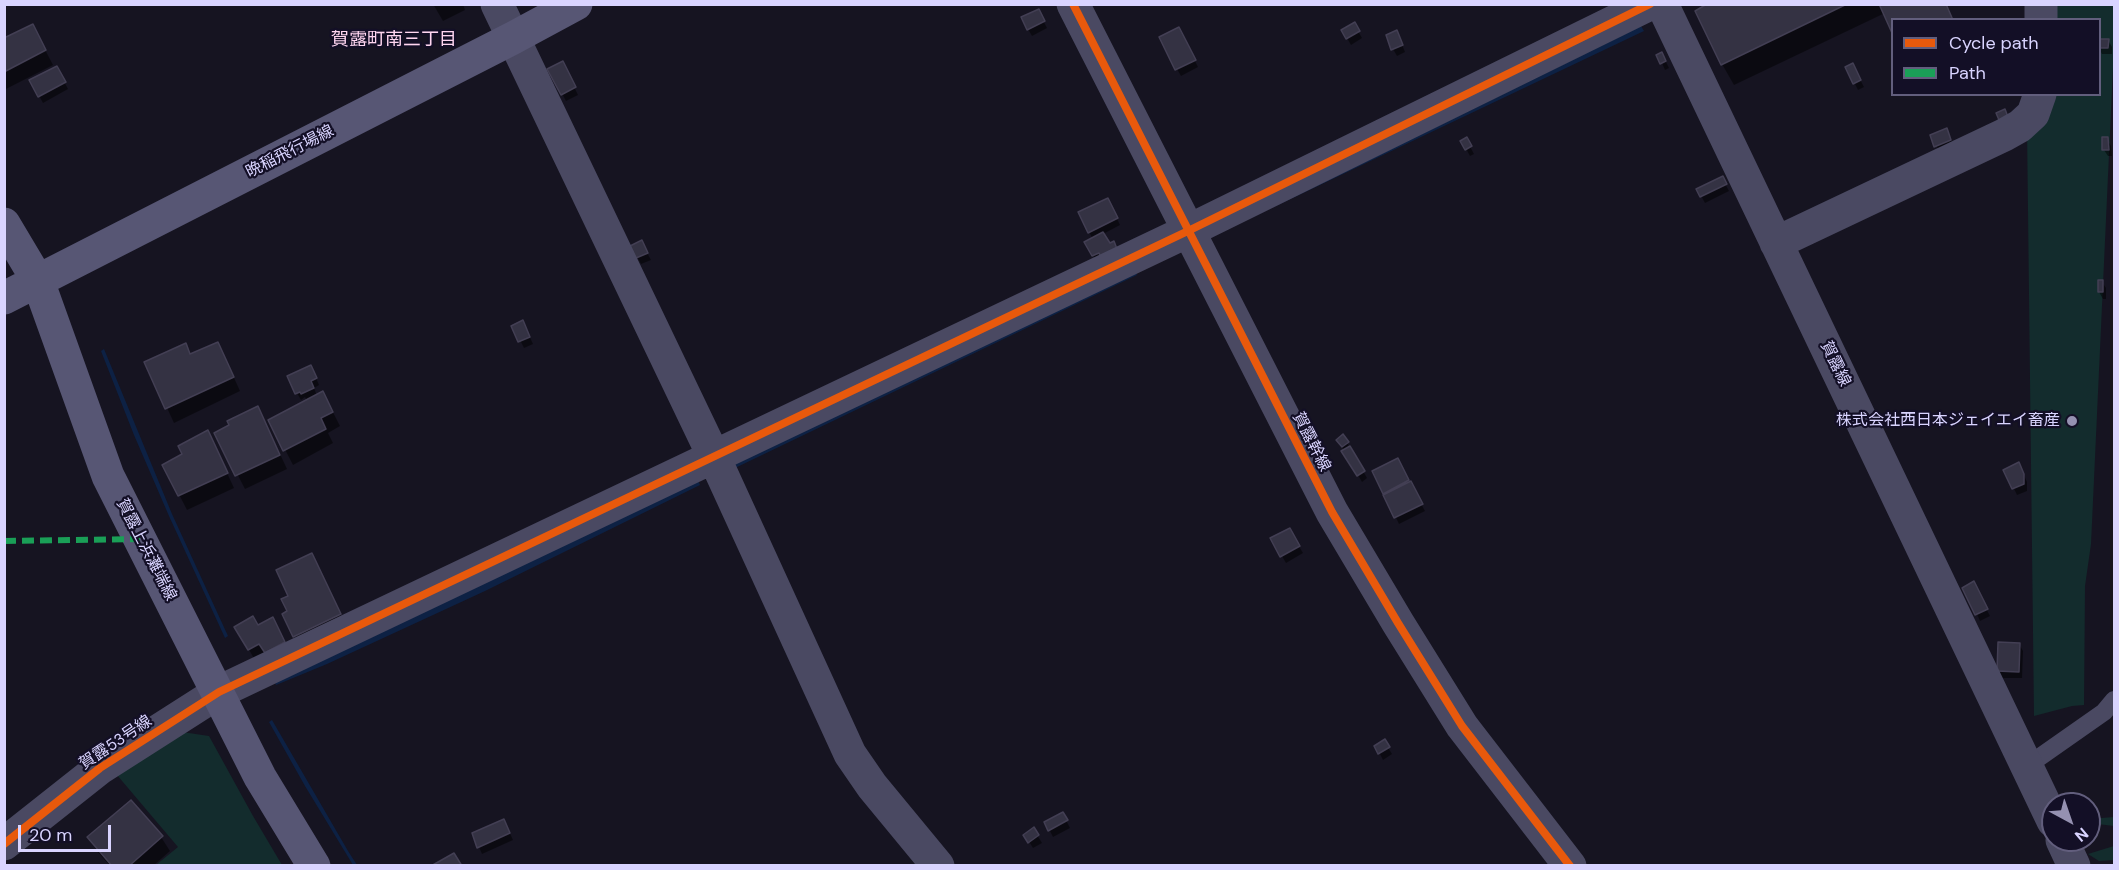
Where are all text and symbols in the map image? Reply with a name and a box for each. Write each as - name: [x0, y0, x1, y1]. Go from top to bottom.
- legend: [1891, 18, 2101, 96]
- district label: 賀露町南三丁目: [331, 29, 457, 51]
- text: Cycle path: [1949, 31, 2039, 55]
- text: Path: [1949, 61, 1986, 85]
- street label: 晩稲飛行場線: [243, 122, 337, 182]
- street label: 賀露線: [1816, 338, 1854, 390]
- street label: 賀露幹線: [1288, 409, 1334, 475]
- place label: 株式会社西日本ジェイエイ畜産: [1836, 411, 2060, 431]
- marker: 株式会社西日本ジェイエイ畜産: [2065, 414, 2079, 428]
- street label: 賀露上浜灘端線: [112, 496, 180, 604]
- street label: 賀露53号線: [76, 712, 156, 774]
- north arrow: [2041, 792, 2101, 852]
- scale bar: [21, 813, 114, 851]
- text: 20 m: [29, 823, 72, 847]
- text: N: [2070, 823, 2093, 846]

